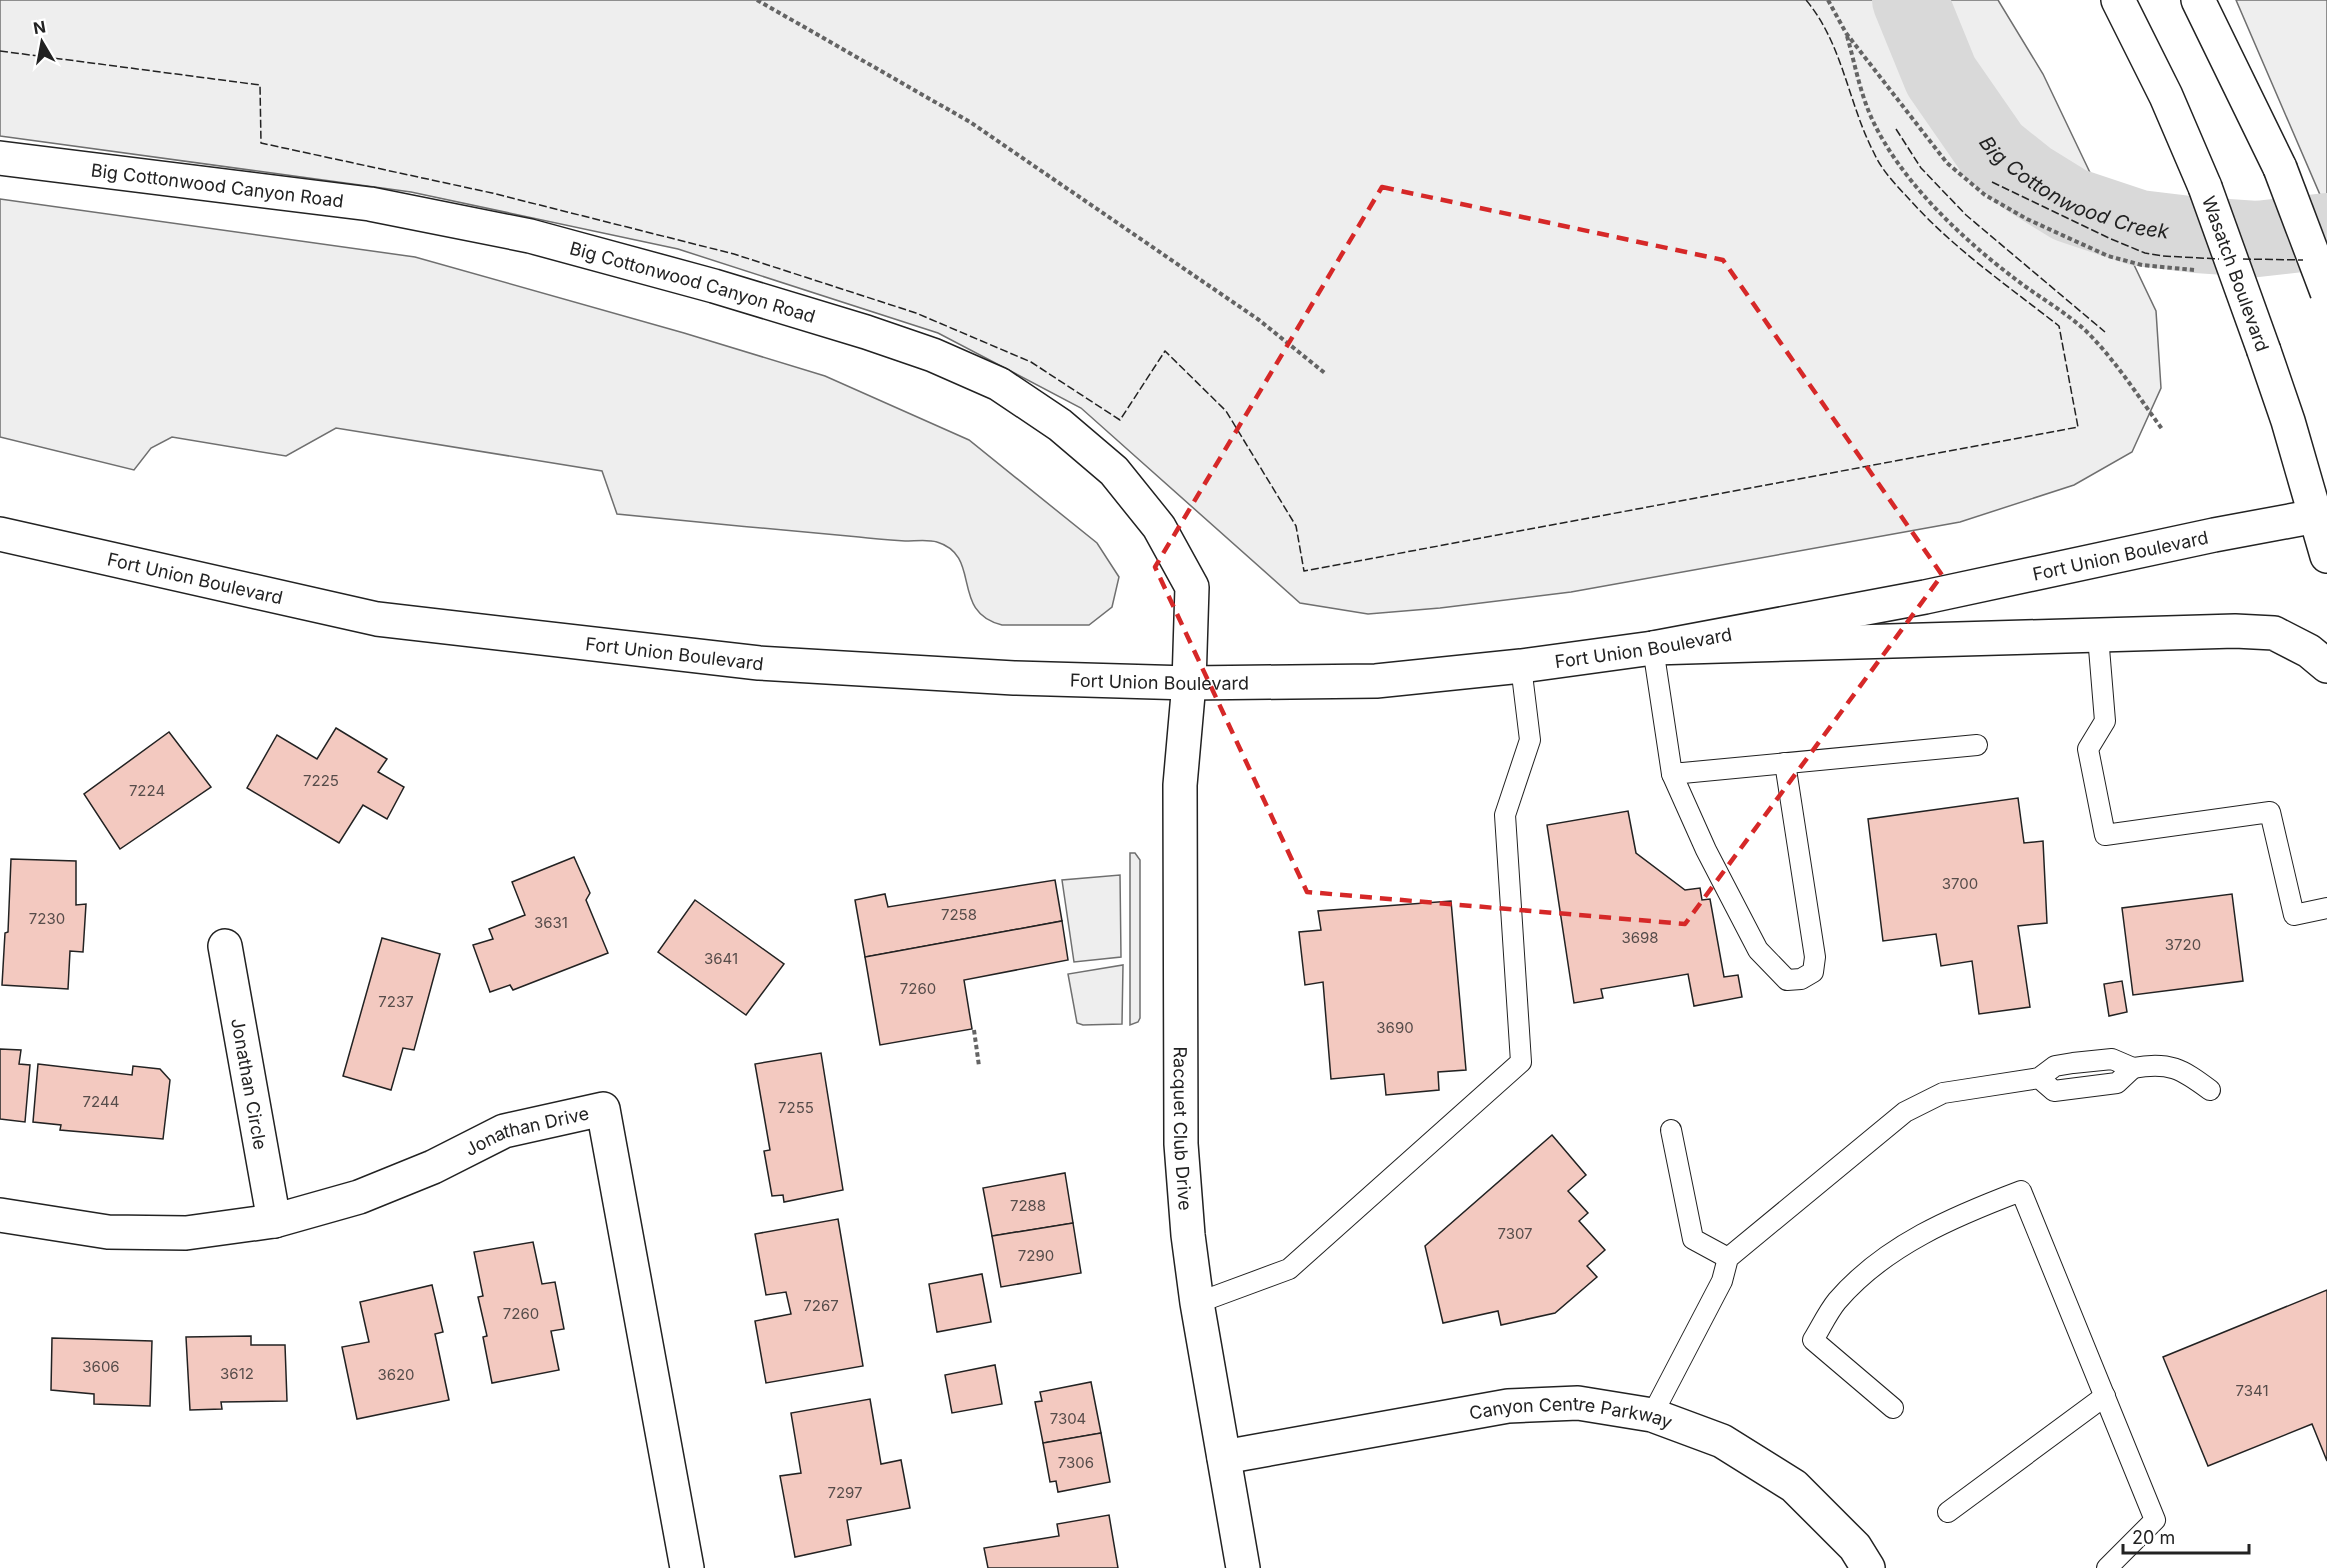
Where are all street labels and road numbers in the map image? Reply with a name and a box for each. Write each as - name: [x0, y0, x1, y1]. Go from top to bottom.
- street label: Big Cottonwood Canyon Road: [90, 159, 345, 211]
- street label: Wasatch Boulevard: [2199, 193, 2274, 354]
- street label: Big Cottonwood Canyon Road: [568, 237, 818, 327]
- street label: Fort Union Boulevard: [2031, 526, 2210, 584]
- street label: Fort Union Boulevard: [105, 548, 285, 608]
- street label: Fort Union Boulevard: [1553, 623, 1734, 672]
- street label: Fort Union Boulevard: [584, 633, 765, 674]
- street label: Fort Union Boulevard: [1070, 669, 1249, 694]
- street label: Jonathan Circle: [228, 1016, 272, 1151]
- street label: Racquet Club Drive: [1170, 1047, 1197, 1211]
- street label: Jonathan Drive: [461, 1102, 591, 1160]
- street label: Canyon Centre Parkway: [1468, 1392, 1675, 1432]

